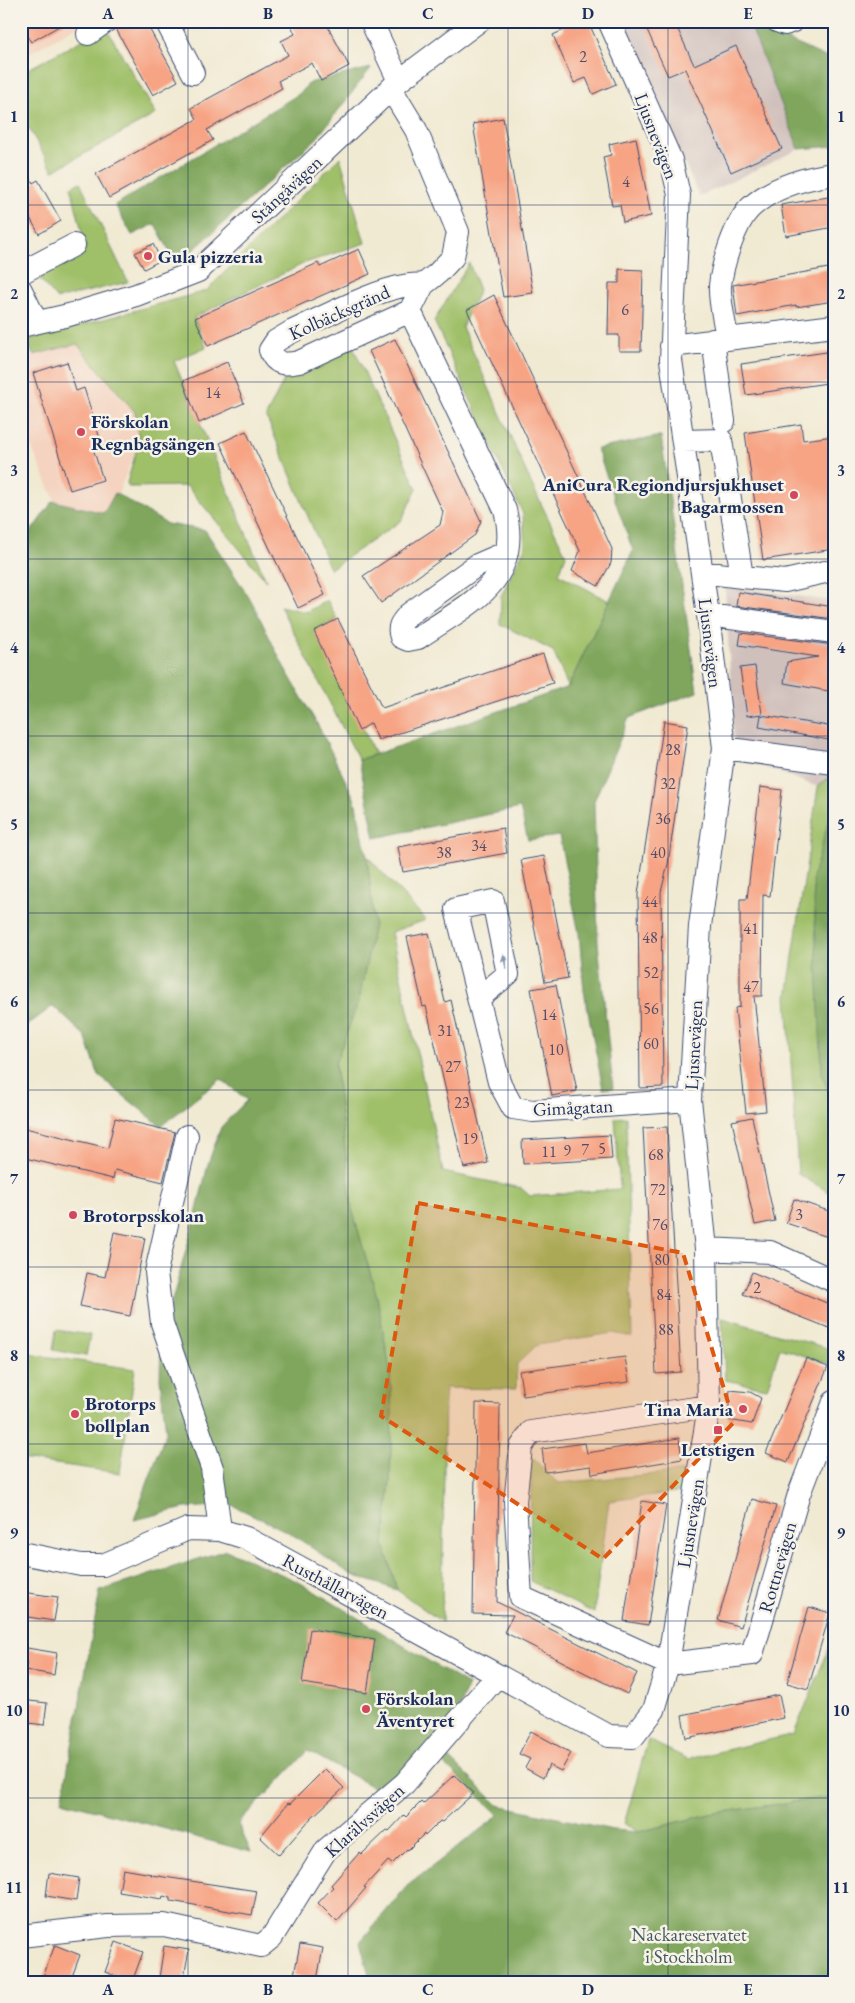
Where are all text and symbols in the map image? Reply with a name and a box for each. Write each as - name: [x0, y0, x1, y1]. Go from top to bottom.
- text: A: [101, 3, 114, 24]
- text: B: [263, 3, 273, 24]
- text: C: [422, 3, 434, 24]
- text: D: [582, 3, 594, 24]
- text: E: [743, 3, 753, 24]
- house number: 2: [579, 46, 587, 67]
- street label: Ljusnevägen: [629, 90, 684, 183]
- text: 1: [10, 106, 18, 127]
- text: 1: [837, 106, 845, 127]
- street label: Stångåvägen: [245, 150, 327, 229]
- house number: 4: [622, 171, 630, 192]
- place label: Gula pizzeria: [158, 244, 263, 269]
- marker: Gula pizzeria: [142, 250, 154, 262]
- street label: Kolbäcksgränd: [285, 279, 394, 346]
- text: 2: [10, 283, 19, 304]
- text: 2: [837, 283, 846, 304]
- house number: 6: [621, 299, 629, 320]
- house number: 14: [205, 382, 221, 403]
- place label: Förskolan Regnbågsängen: [91, 409, 216, 456]
- marker: Förskolan Regnbågsängen: [75, 426, 87, 438]
- text: 3: [10, 460, 18, 481]
- text: 3: [837, 460, 845, 481]
- place label: AniCura Regiondjursjukhuset Bagarmossen: [541, 472, 784, 519]
- marker: AniCura Regiondjursjukhuset Bagarmossen: [788, 489, 800, 501]
- street label: Ljusnevägen: [693, 597, 728, 689]
- text: 4: [10, 637, 19, 658]
- text: 4: [837, 637, 846, 658]
- house number: 28: [665, 739, 681, 760]
- house number: 32: [660, 773, 676, 794]
- house number: 36: [655, 808, 671, 829]
- text: 5: [10, 814, 18, 835]
- text: 5: [837, 814, 845, 835]
- house number: 34: [471, 835, 487, 856]
- house number: 38: [436, 842, 452, 863]
- house number: 40: [650, 842, 666, 863]
- house number: 44: [642, 891, 658, 912]
- house number: 41: [743, 918, 759, 939]
- house number: 48: [642, 927, 658, 948]
- one-way arrow: [501, 954, 509, 969]
- house number: 52: [643, 962, 659, 983]
- house number: 47: [743, 976, 759, 997]
- text: 6: [10, 991, 19, 1012]
- text: 6: [837, 991, 846, 1012]
- house number: 56: [643, 998, 659, 1019]
- street label: Ljusnevägen: [679, 999, 708, 1091]
- house number: 14: [541, 1004, 557, 1025]
- house number: 31: [437, 1020, 453, 1041]
- house number: 60: [643, 1033, 659, 1054]
- house number: 10: [548, 1039, 564, 1060]
- house number: 27: [445, 1056, 461, 1077]
- house number: 23: [454, 1092, 470, 1113]
- street label: Gimågatan: [532, 1093, 614, 1122]
- house number: 19: [462, 1128, 478, 1149]
- house number: 5: [598, 1138, 606, 1159]
- house number: 7: [581, 1139, 589, 1160]
- house number: 9: [563, 1140, 571, 1161]
- house number: 11: [541, 1141, 557, 1162]
- house number: 68: [648, 1144, 664, 1165]
- text: 7: [10, 1168, 19, 1189]
- text: 7: [837, 1168, 846, 1189]
- house number: 72: [650, 1179, 666, 1200]
- place label: Brotorpsskolan: [83, 1203, 205, 1228]
- house number: 3: [795, 1204, 803, 1225]
- marker: Brotorpsskolan: [67, 1209, 79, 1221]
- house number: 76: [652, 1214, 668, 1235]
- house number: 80: [654, 1249, 670, 1270]
- house number: 2: [753, 1277, 761, 1298]
- house number: 84: [656, 1284, 672, 1305]
- house number: 88: [658, 1319, 674, 1340]
- text: 8: [10, 1345, 18, 1366]
- text: 8: [837, 1345, 845, 1366]
- place label: Brotorps bollplan: [85, 1391, 156, 1438]
- place label: Tina Maria: [644, 1397, 734, 1422]
- marker: Tina Maria: [737, 1403, 749, 1415]
- marker: Brotorps bollplan: [69, 1408, 81, 1420]
- marker: Letstigen: [712, 1424, 724, 1436]
- place label: Letstigen: [681, 1437, 755, 1462]
- street label: Ljusnevägen: [671, 1477, 710, 1570]
- street label: Rottnevägen: [753, 1519, 802, 1616]
- text: 9: [10, 1522, 19, 1543]
- text: 9: [837, 1522, 846, 1543]
- street label: Rusthållarvägen: [278, 1548, 393, 1625]
- place label: Förskolan Äventyret: [375, 1686, 454, 1733]
- text: 10: [6, 1700, 23, 1721]
- text: 10: [833, 1700, 850, 1721]
- marker: Förskolan Äventyret: [360, 1703, 372, 1715]
- street label: Klarälvsvägen: [319, 1778, 410, 1863]
- text: 11: [6, 1877, 22, 1898]
- text: 11: [833, 1877, 849, 1898]
- park label: Nackareservatet i Stockholm: [631, 1922, 747, 1969]
- text: A: [101, 1979, 114, 2000]
- text: B: [263, 1979, 273, 2000]
- text: C: [422, 1979, 434, 2000]
- text: D: [582, 1979, 594, 2000]
- text: E: [743, 1979, 753, 2000]

